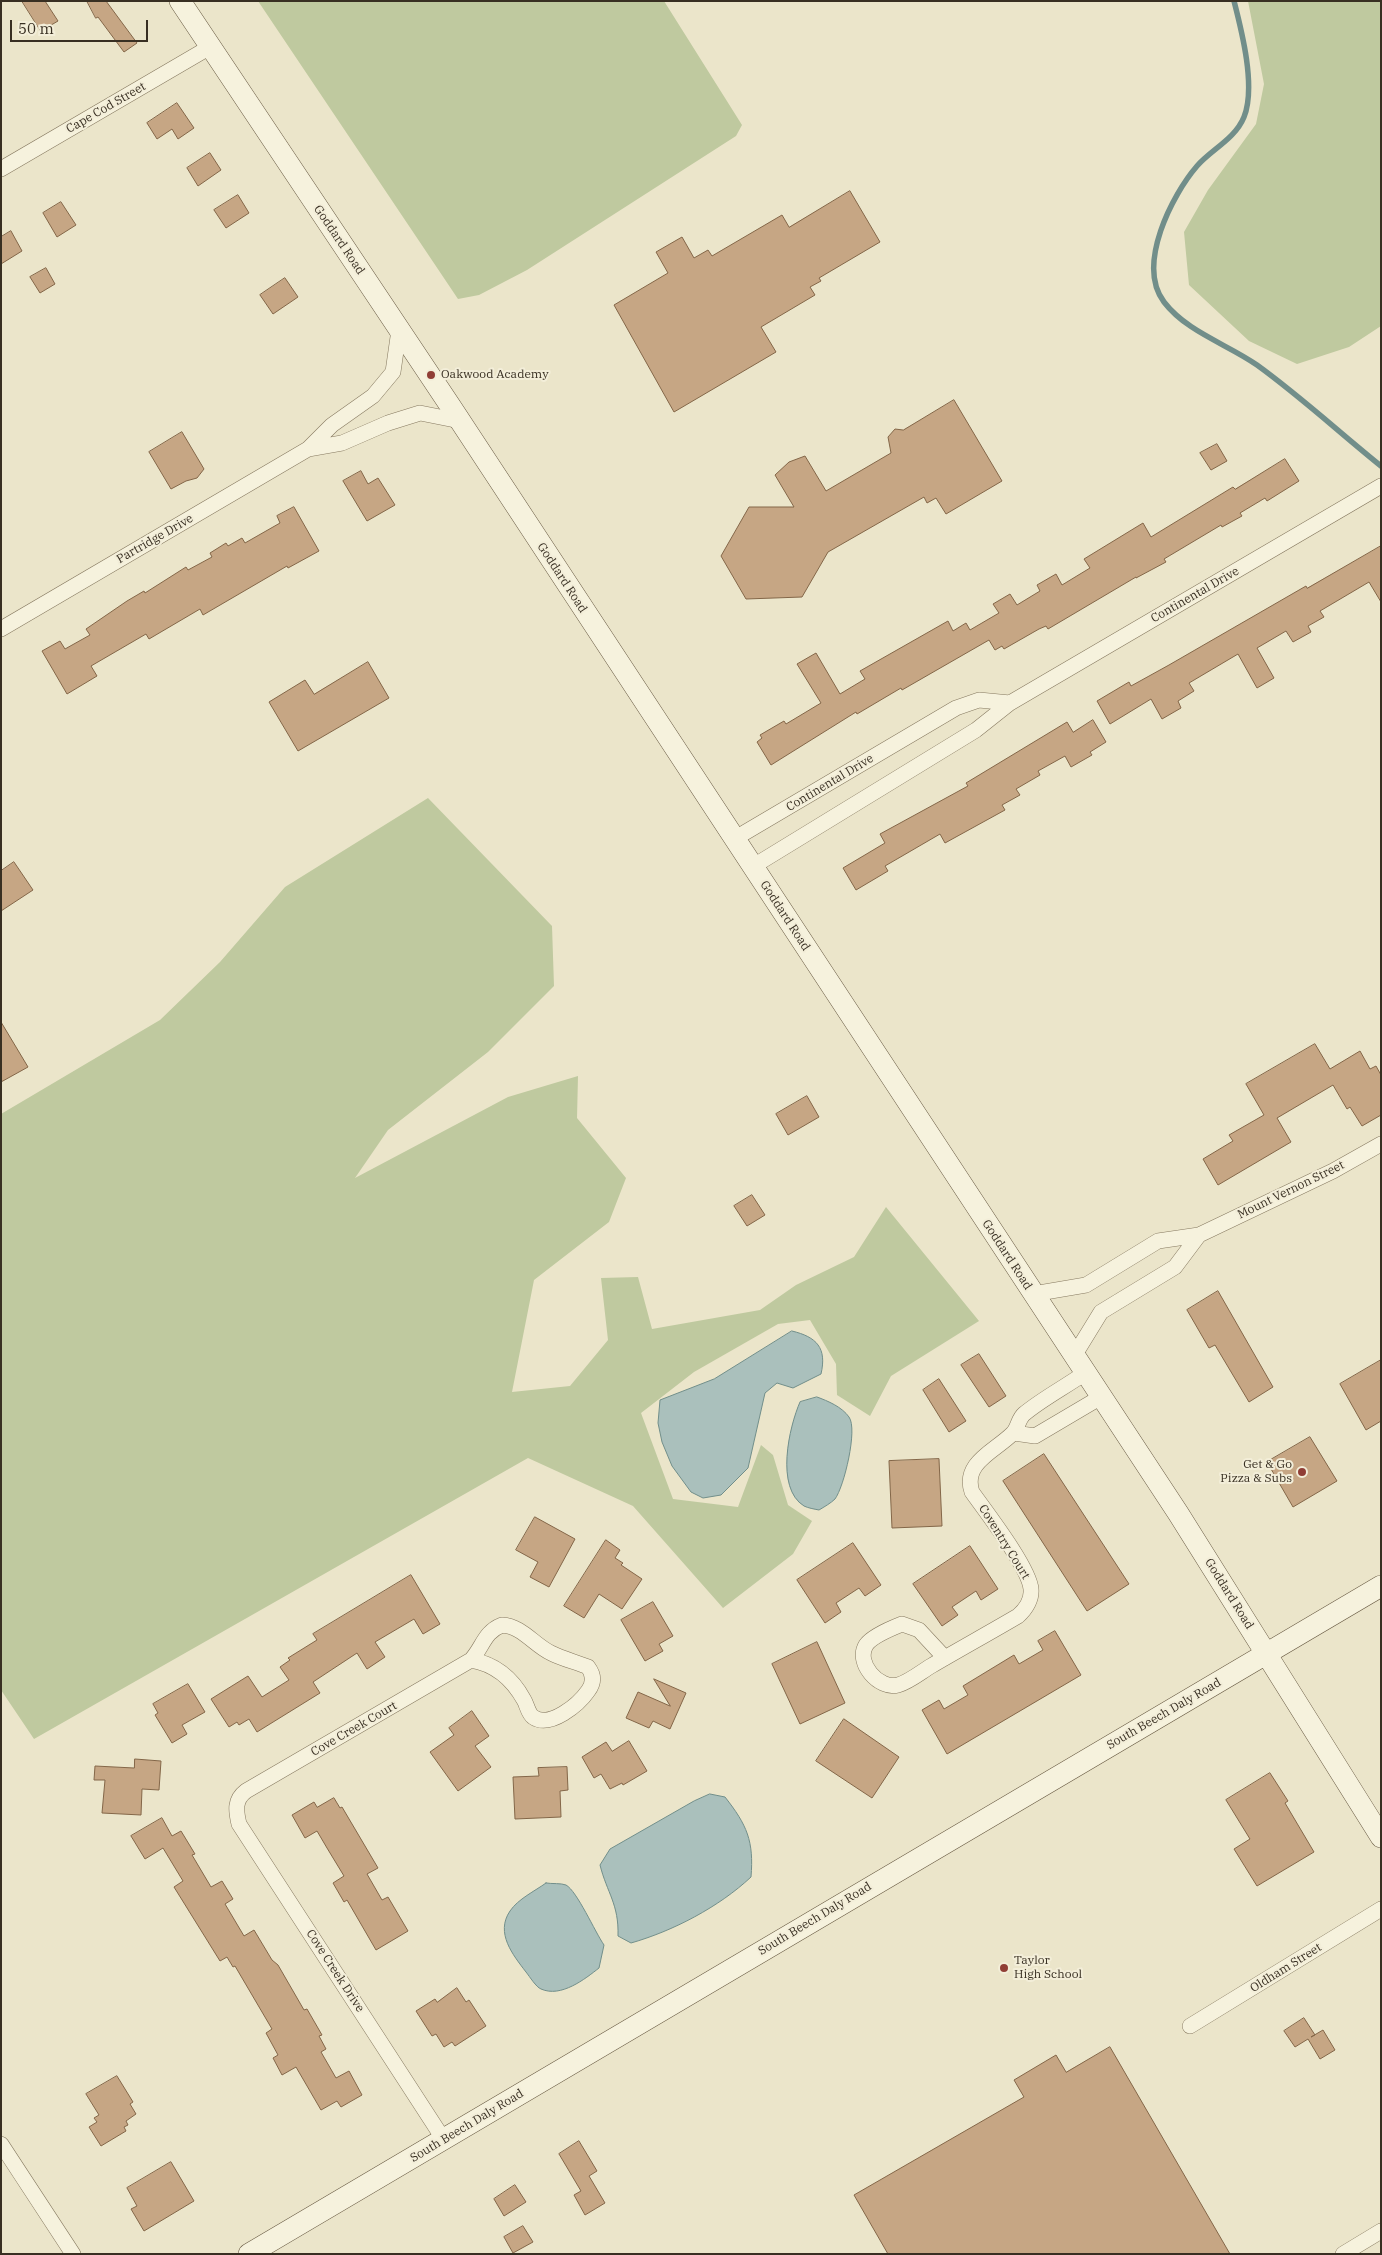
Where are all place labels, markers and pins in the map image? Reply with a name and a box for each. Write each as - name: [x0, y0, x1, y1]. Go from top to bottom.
- place label: Oakwood Academy: [441, 368, 549, 382]
- marker: Oakwood Academy: [425, 369, 437, 381]
- place label: Get & Go Pizza & Subs: [1220, 1458, 1292, 1486]
- marker: Get & Go Pizza & Subs: [1296, 1466, 1308, 1478]
- place label: Taylor High School: [1014, 1954, 1082, 1982]
- marker: Taylor High School: [998, 1962, 1010, 1974]

